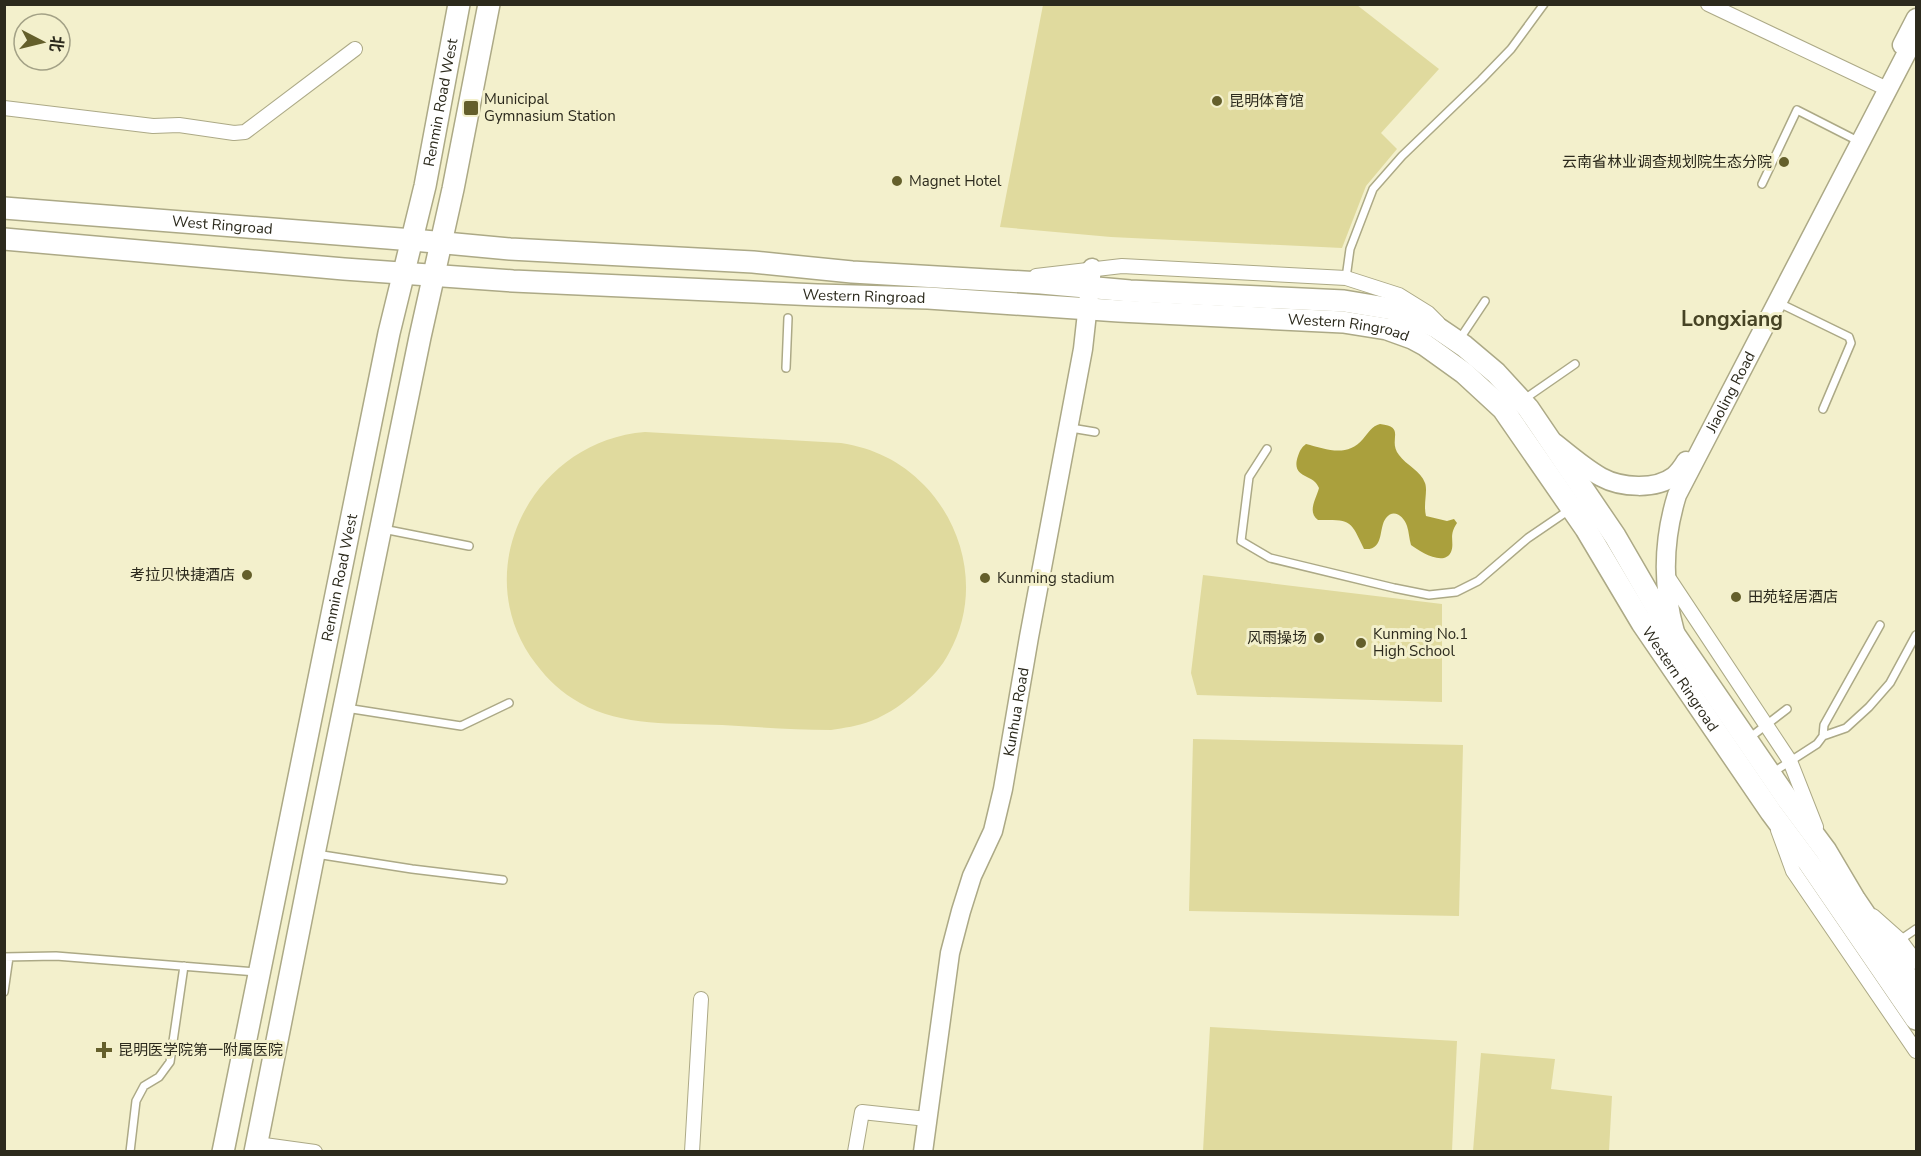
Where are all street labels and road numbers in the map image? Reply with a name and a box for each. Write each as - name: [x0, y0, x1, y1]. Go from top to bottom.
- street label: Renmin Road West: [419, 36, 463, 168]
- street label: West Ringroad: [171, 211, 273, 239]
- street label: Western Ringroad: [802, 284, 926, 308]
- street label: Western Ringroad: [1287, 309, 1412, 346]
- street label: Jiaoling Road: [1701, 348, 1760, 437]
- street label: Renmin Road West: [317, 511, 362, 643]
- street label: Western Ringroad: [1637, 623, 1723, 735]
- street label: Kunhua Road: [999, 666, 1034, 758]

